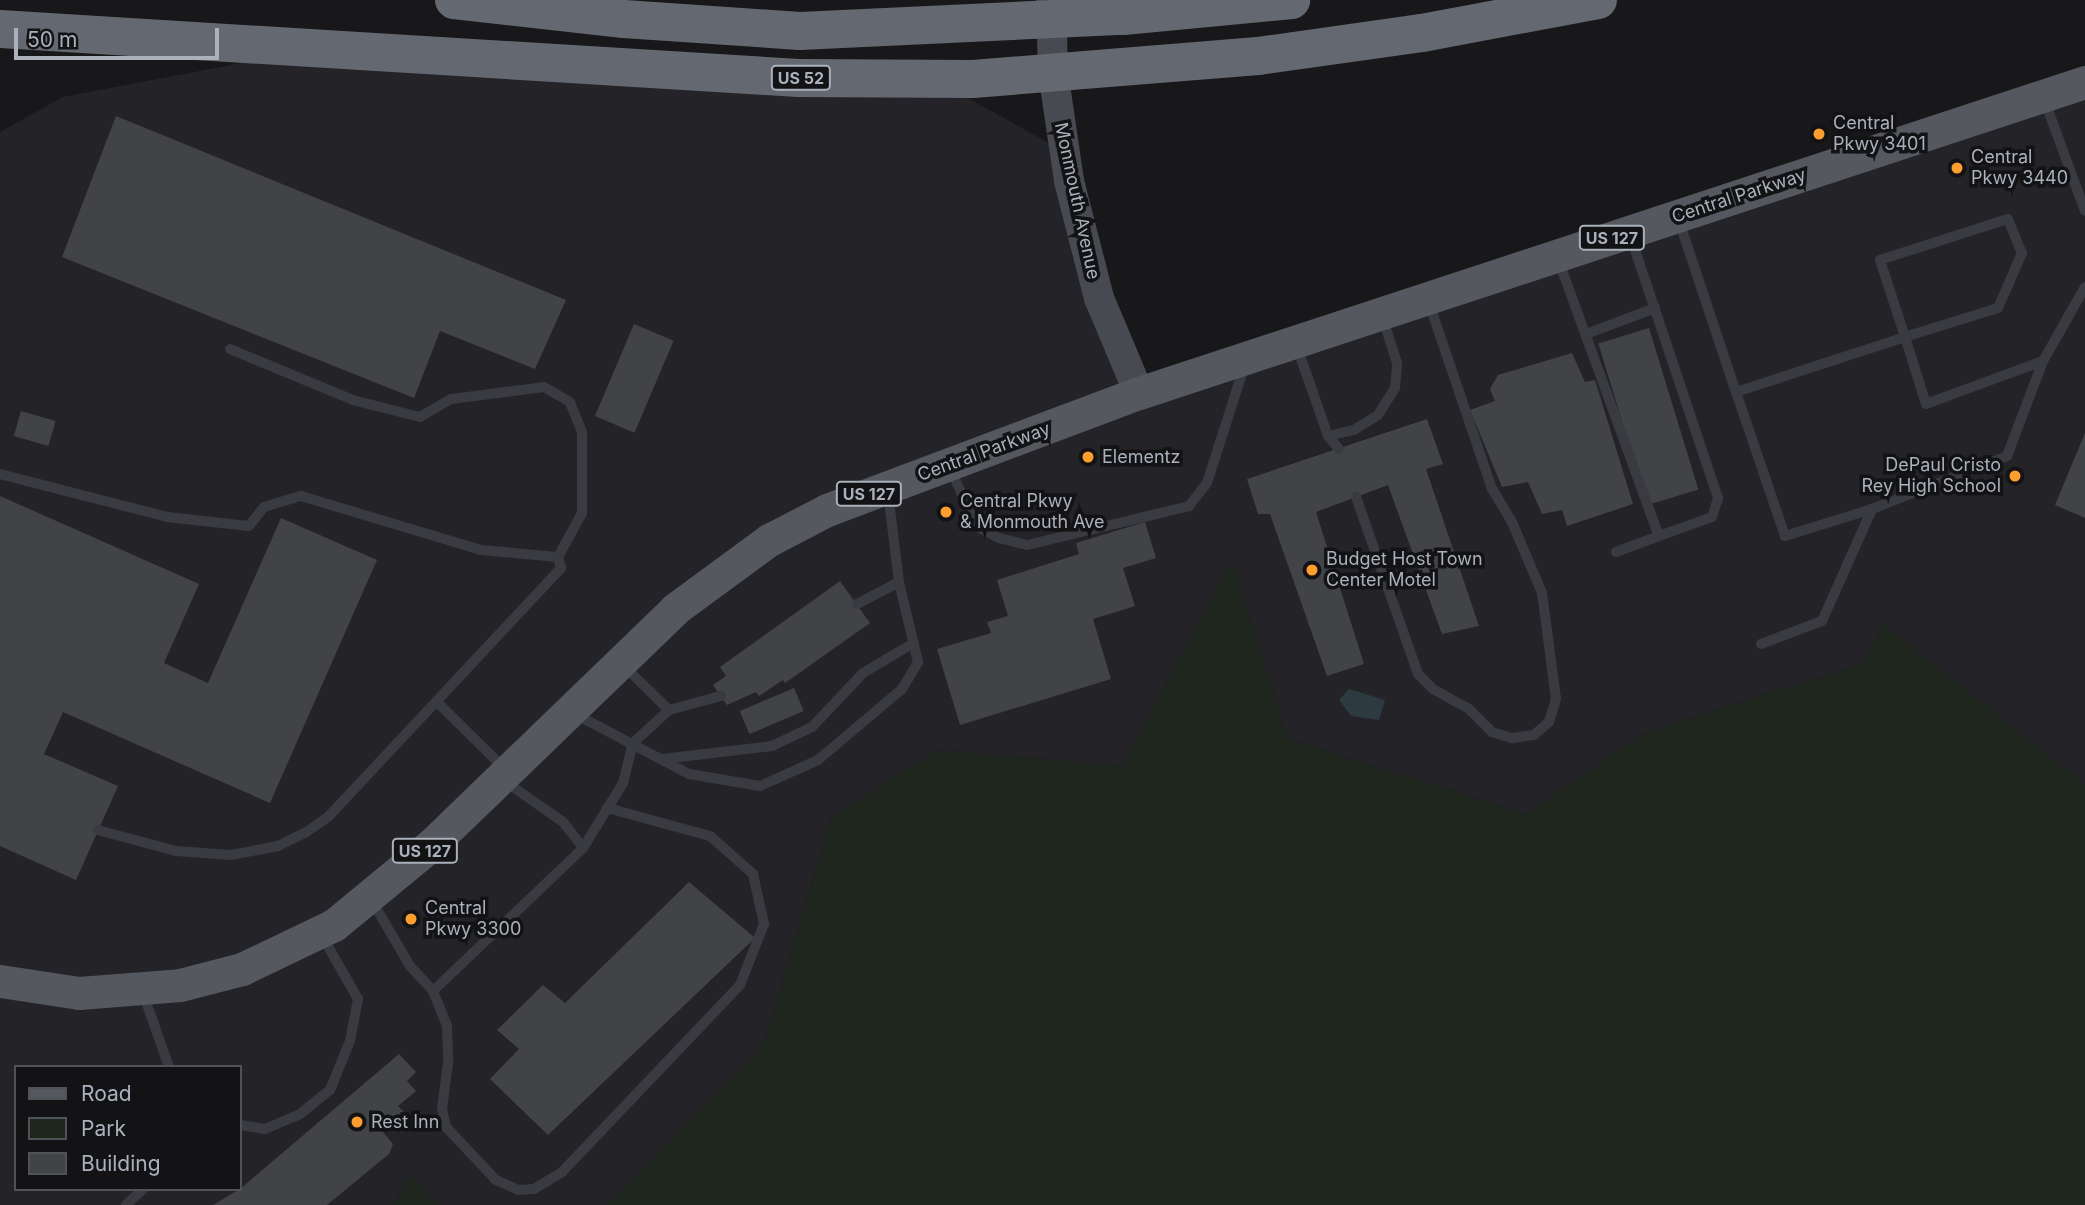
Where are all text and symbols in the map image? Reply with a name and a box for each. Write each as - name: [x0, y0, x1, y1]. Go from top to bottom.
- scale bar: [18, 14, 222, 58]
- text: 50 m: [27, 27, 77, 52]
- road number: US 52: [770, 66, 832, 90]
- place label: Central Pkwy 3401: [1833, 113, 1926, 156]
- street label: Monmouth Avenue: [1050, 121, 1104, 281]
- marker: Central Pkwy 3401: [1811, 126, 1827, 142]
- place label: Central Pkwy 3440: [1971, 147, 2068, 190]
- marker: Central Pkwy 3440: [1949, 160, 1965, 176]
- street label: Central Parkway: [1669, 164, 1809, 228]
- road number: US 127: [1579, 226, 1645, 250]
- street label: Central Parkway: [915, 418, 1053, 486]
- place label: Elementz: [1102, 446, 1180, 468]
- marker: Elementz: [1080, 449, 1096, 465]
- place label: DePaul Cristo Rey High School: [1861, 455, 2001, 498]
- marker: DePaul Cristo Rey High School: [2007, 468, 2023, 484]
- road number: US 127: [836, 481, 902, 506]
- place label: Central Pkwy & Monmouth Ave: [960, 491, 1105, 534]
- marker: Central Pkwy & Monmouth Ave: [938, 504, 954, 520]
- place label: Budget Host Town Center Motel: [1326, 549, 1483, 592]
- marker: Budget Host Town Center Motel: [1304, 562, 1320, 578]
- road number: US 127: [392, 838, 458, 864]
- place label: Central Pkwy 3300: [425, 898, 521, 940]
- marker: Central Pkwy 3300: [403, 911, 419, 927]
- legend: [14, 1065, 242, 1191]
- text: Road: [81, 1081, 132, 1106]
- place label: Rest Inn: [371, 1111, 439, 1133]
- marker: Rest Inn: [349, 1114, 365, 1130]
- text: Park: [81, 1116, 126, 1141]
- text: Building: [81, 1151, 161, 1176]

